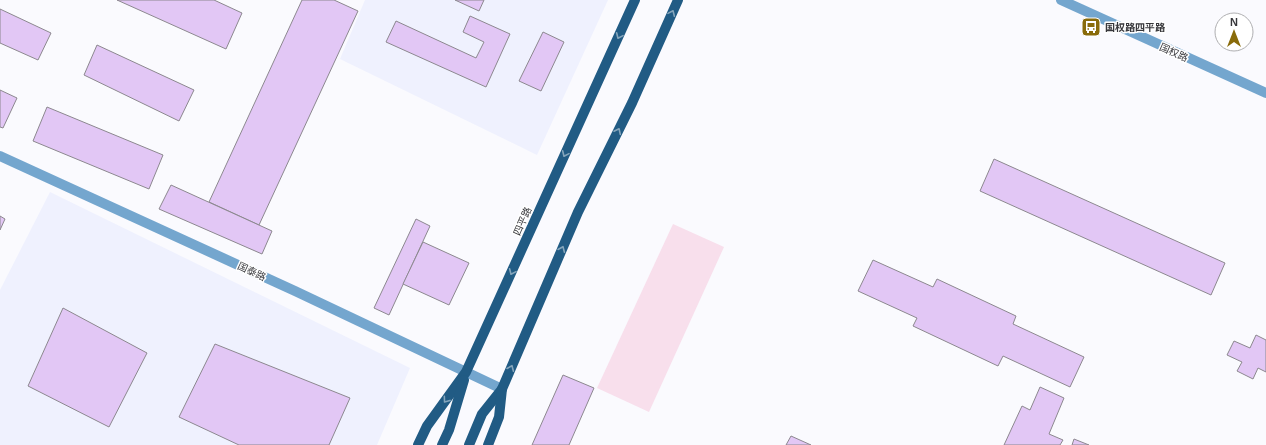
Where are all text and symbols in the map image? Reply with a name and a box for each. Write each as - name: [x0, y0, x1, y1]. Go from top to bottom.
- one-way arrow: [667, 10, 675, 18]
- north arrow: [1214, 12, 1254, 52]
- bus stop icon: 国权路四平路: [1080, 16, 1102, 38]
- text: N: [1230, 16, 1238, 28]
- place label: 国权路四平路: [1105, 22, 1166, 33]
- one-way arrow: [616, 31, 624, 39]
- street label: 国权路: [1158, 41, 1190, 64]
- one-way arrow: [613, 128, 621, 136]
- one-way arrow: [562, 149, 570, 157]
- street label: 四平路: [511, 205, 534, 237]
- one-way arrow: [557, 245, 565, 253]
- street label: 国泰路: [236, 260, 268, 283]
- one-way arrow: [508, 269, 516, 276]
- one-way arrow: [506, 365, 514, 372]
- one-way arrow: [444, 395, 451, 402]

